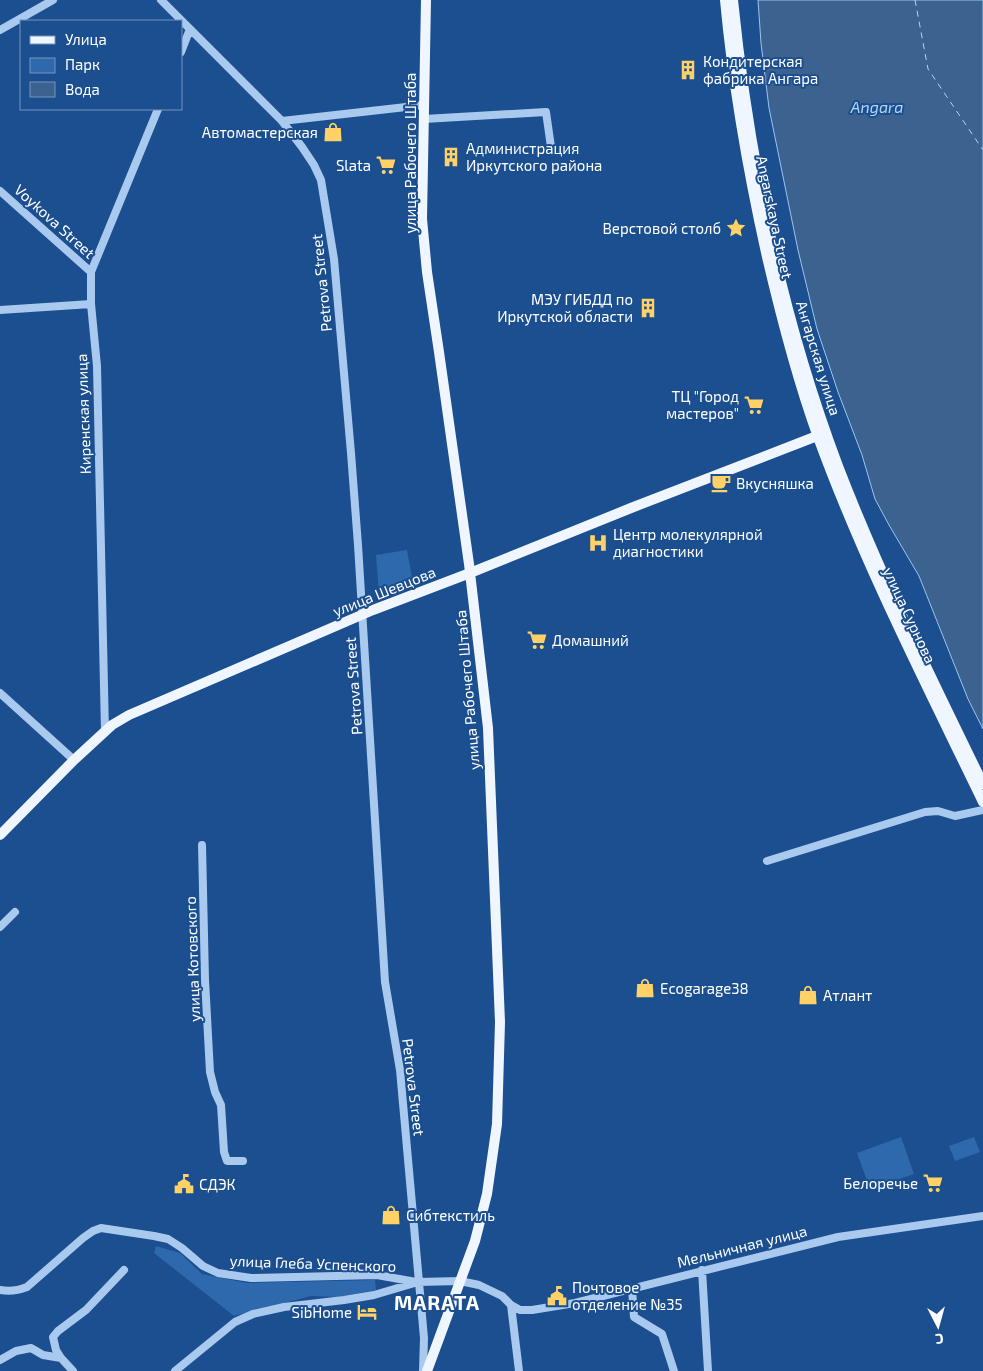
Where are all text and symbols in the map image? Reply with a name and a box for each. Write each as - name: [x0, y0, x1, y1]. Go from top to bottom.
- legend: [20, 20, 182, 110]
- text: Улица: [65, 30, 107, 48]
- place label: Кондитерская фабрика Ангара: [703, 52, 818, 87]
- text: Парк: [65, 55, 100, 73]
- building icon: Кондитерская фабрика Ангара: [677, 59, 699, 81]
- street label: улица Рабочего Штаба: [401, 73, 420, 233]
- text: Вода: [65, 80, 100, 98]
- water label: Angara: [850, 97, 903, 116]
- shop icon: Автомастерская: [322, 121, 344, 143]
- place label: Автомастерская: [202, 123, 318, 141]
- place label: Администрация Иркутского района: [466, 139, 602, 175]
- building icon: Администрация Иркутского района: [440, 146, 462, 168]
- supermarket icon: Slata: [375, 154, 397, 176]
- street label: Angarskaya Street: [753, 154, 797, 280]
- place label: Slata: [336, 156, 371, 174]
- street label: Voykova Street: [11, 180, 99, 262]
- place icon: Верстовой столб: [725, 217, 747, 239]
- place label: Верстовой столб: [603, 219, 721, 237]
- street label: Petrova Street: [307, 233, 335, 333]
- place label: МЭУ ГИБДД по Иркутской области: [497, 290, 633, 326]
- building icon: МЭУ ГИБДД по Иркутской области: [637, 297, 659, 319]
- street label: Ангарская улица: [792, 298, 845, 418]
- street label: Киренская улица: [72, 353, 95, 475]
- place label: ТЦ "Город мастеров": [666, 387, 739, 422]
- supermarket icon: ТЦ "Город мастеров": [743, 394, 765, 416]
- cafe icon: Вкусняшка: [710, 472, 732, 494]
- place label: Вкусняшка: [736, 474, 814, 493]
- place label: Центр молекулярной диагностики: [613, 525, 763, 560]
- hospital icon: Центр молекулярной диагностики: [587, 532, 609, 554]
- street label: улица Шевцова: [330, 562, 439, 621]
- street label: улица Сурнова: [879, 564, 940, 666]
- street label: улица Рабочего Штаба: [451, 609, 484, 771]
- supermarket icon: Домашний: [526, 629, 548, 651]
- place label: Домашний: [552, 631, 629, 649]
- street label: Petrova Street: [341, 636, 365, 735]
- street label: улица Котовского: [181, 896, 204, 1022]
- shop icon: Ecogarage38: [634, 977, 656, 999]
- place label: Ecogarage38: [660, 979, 749, 997]
- shop icon: Атлант: [797, 984, 819, 1006]
- place label: Атлант: [823, 986, 872, 1004]
- street label: Petrova Street: [399, 1037, 429, 1137]
- supermarket icon: Белоречье: [922, 1172, 944, 1194]
- public building icon: СДЭК: [173, 1173, 195, 1195]
- place label: Белоречье: [843, 1174, 918, 1192]
- place label: СДЭК: [199, 1175, 236, 1193]
- shop icon: Сибтекстиль: [380, 1204, 402, 1226]
- place label: Сибтекстиль: [406, 1206, 495, 1224]
- street label: Мельничная улица: [675, 1221, 809, 1272]
- street label: улица Глеба Успенского: [229, 1251, 397, 1276]
- place label: Почтовое отделение №35: [572, 1278, 683, 1313]
- public building icon: Почтовое отделение №35: [546, 1285, 568, 1307]
- district label: MARATA: [394, 1290, 480, 1314]
- hotel icon: SibHome: [356, 1301, 378, 1323]
- north arrow: [913, 1301, 963, 1351]
- place label: SibHome: [292, 1303, 352, 1321]
- text: С: [934, 1331, 944, 1348]

